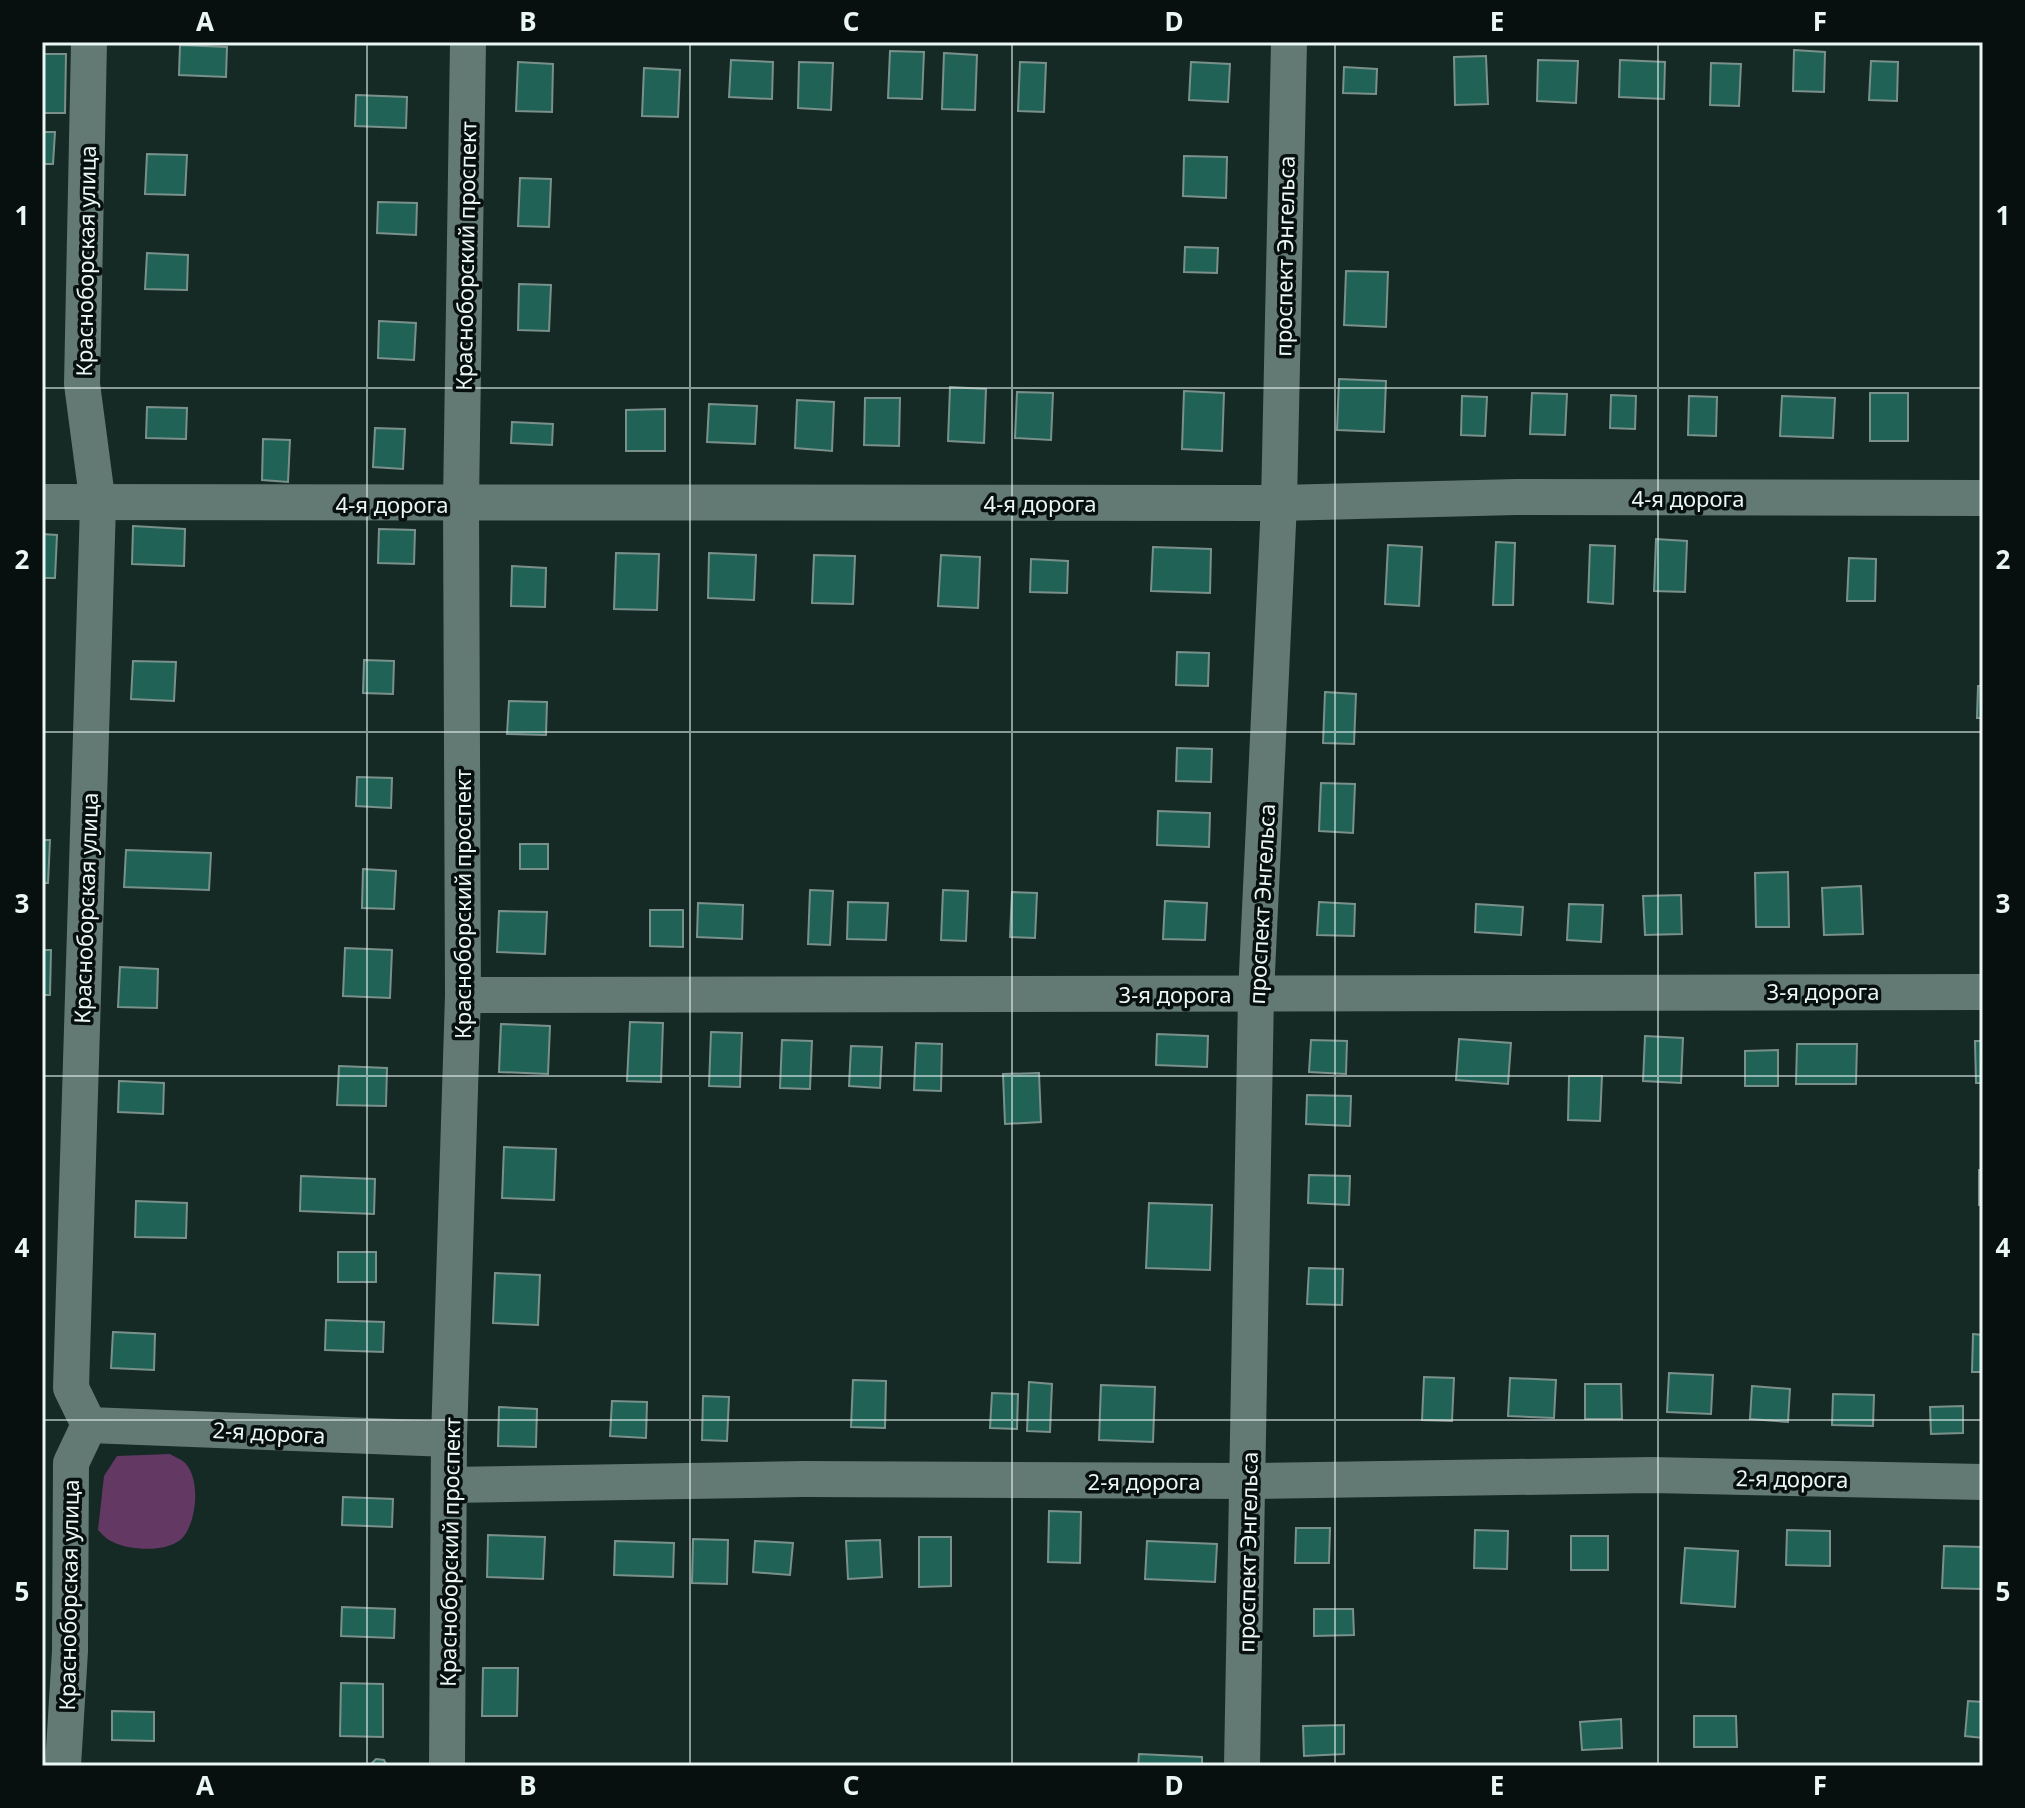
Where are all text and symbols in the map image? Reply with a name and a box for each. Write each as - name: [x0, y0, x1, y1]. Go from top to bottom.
- text: A: [196, 3, 214, 39]
- text: B: [519, 3, 537, 39]
- text: C: [843, 3, 859, 39]
- text: D: [1164, 3, 1184, 39]
- text: E: [1490, 3, 1504, 39]
- text: F: [1813, 3, 1827, 39]
- street label: Красноборский проспект: [448, 121, 482, 391]
- street label: Красноборская улица: [68, 145, 102, 377]
- street label: проспект Энгельса: [1267, 155, 1301, 357]
- text: 1: [15, 197, 29, 233]
- text: 1: [1996, 197, 2010, 233]
- street label: 4-я дорога: [1632, 483, 1744, 513]
- street label: 4-я дорога: [984, 488, 1096, 518]
- street label: 4-я дорога: [336, 489, 448, 519]
- text: 2: [15, 541, 30, 577]
- text: 2: [1996, 541, 2011, 577]
- street label: Красноборский проспект: [447, 769, 477, 1039]
- street label: Красноборская улица: [66, 792, 104, 1024]
- street label: проспект Энгельса: [1241, 803, 1281, 1005]
- text: 3: [15, 885, 29, 921]
- text: 3: [1996, 885, 2010, 921]
- street label: 3-я дорога: [1767, 976, 1879, 1006]
- street label: 3-я дорога: [1119, 979, 1231, 1009]
- text: 4: [15, 1229, 30, 1265]
- text: 4: [1996, 1229, 2011, 1265]
- street label: 2-я дорога: [212, 1414, 326, 1450]
- street label: Красноборский проспект: [432, 1417, 466, 1687]
- street label: проспект Энгельса: [1230, 1451, 1264, 1653]
- street label: 2-я дорога: [1735, 1462, 1849, 1494]
- street label: 2-я дорога: [1088, 1466, 1200, 1496]
- street label: Красноборская улица: [51, 1479, 85, 1711]
- text: 5: [15, 1573, 29, 1609]
- text: 5: [1996, 1573, 2010, 1609]
- text: A: [196, 1767, 214, 1803]
- text: B: [519, 1767, 537, 1803]
- text: C: [843, 1767, 859, 1803]
- text: D: [1164, 1767, 1184, 1803]
- text: E: [1490, 1767, 1504, 1803]
- text: F: [1813, 1767, 1827, 1803]

